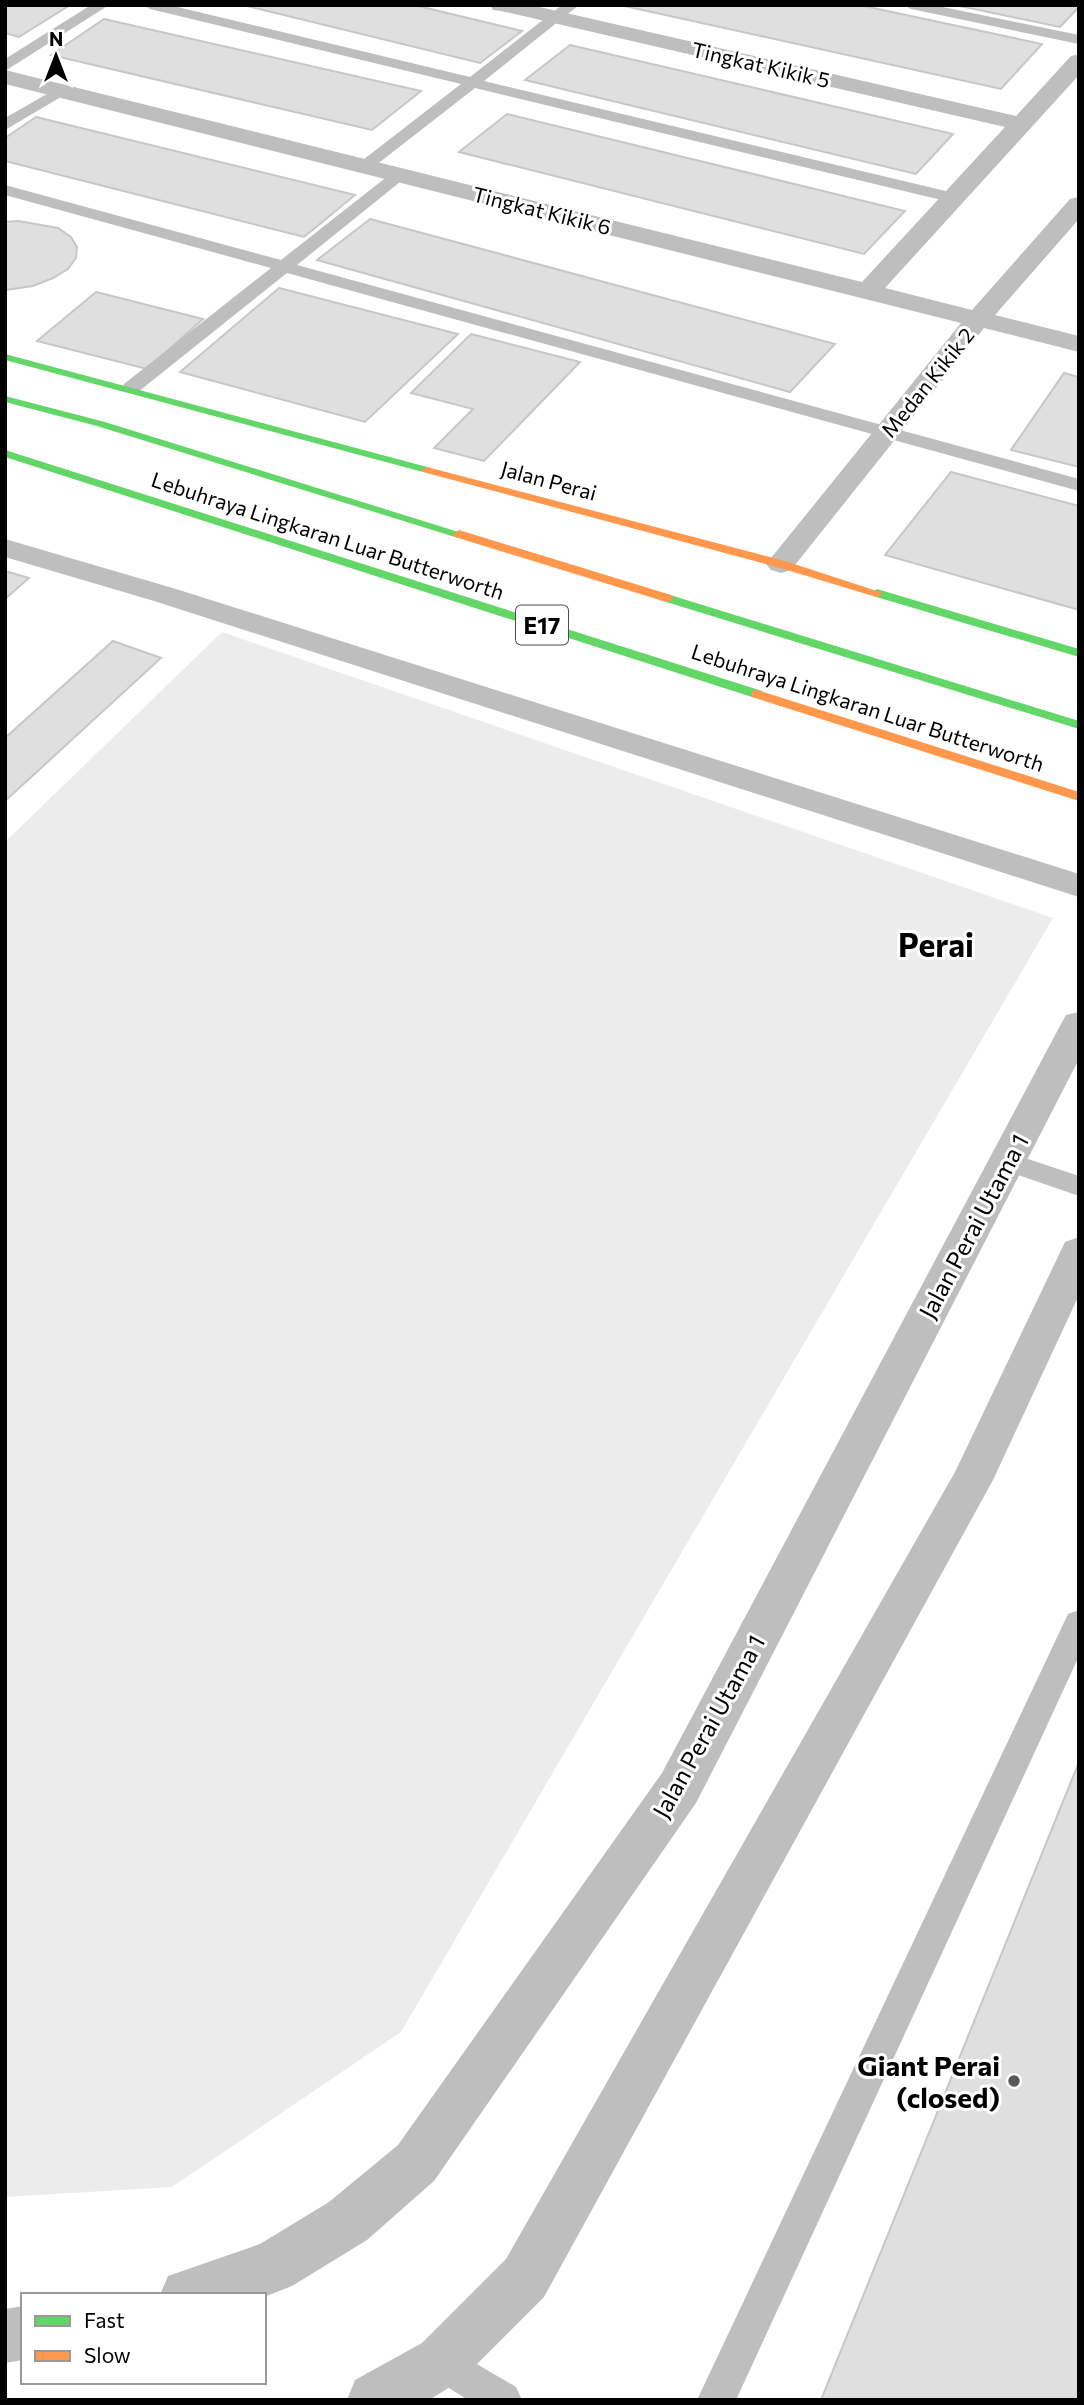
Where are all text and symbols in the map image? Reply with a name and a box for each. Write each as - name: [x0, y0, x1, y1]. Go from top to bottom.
- north arrow: [21, 21, 91, 91]
- text: N: [49, 27, 63, 50]
- street label: Tingkat Kikik 5: [689, 36, 833, 92]
- street label: Tingkat Kikik 6: [470, 181, 614, 239]
- street label: Medan Kikik 2: [875, 322, 979, 442]
- street label: Jalan Perai: [498, 455, 600, 505]
- street label: Lebuhraya Lingkaran Luar Butterworth: [149, 466, 507, 604]
- road number: E17: [516, 606, 568, 645]
- street label: Lebuhraya Lingkaran Luar Butterworth: [689, 638, 1047, 776]
- district label: Perai: [898, 924, 974, 964]
- street label: Jalan Perai Utama 1: [912, 1129, 1034, 1323]
- street label: Jalan Perai Utama 1: [646, 1629, 770, 1823]
- place label: Giant Perai (closed): [857, 2048, 1000, 2114]
- marker: Giant Perai (closed): [1006, 2073, 1022, 2089]
- legend: [21, 2293, 266, 2384]
- text: Fast: [84, 2307, 125, 2332]
- text: Slow: [84, 2342, 131, 2367]

